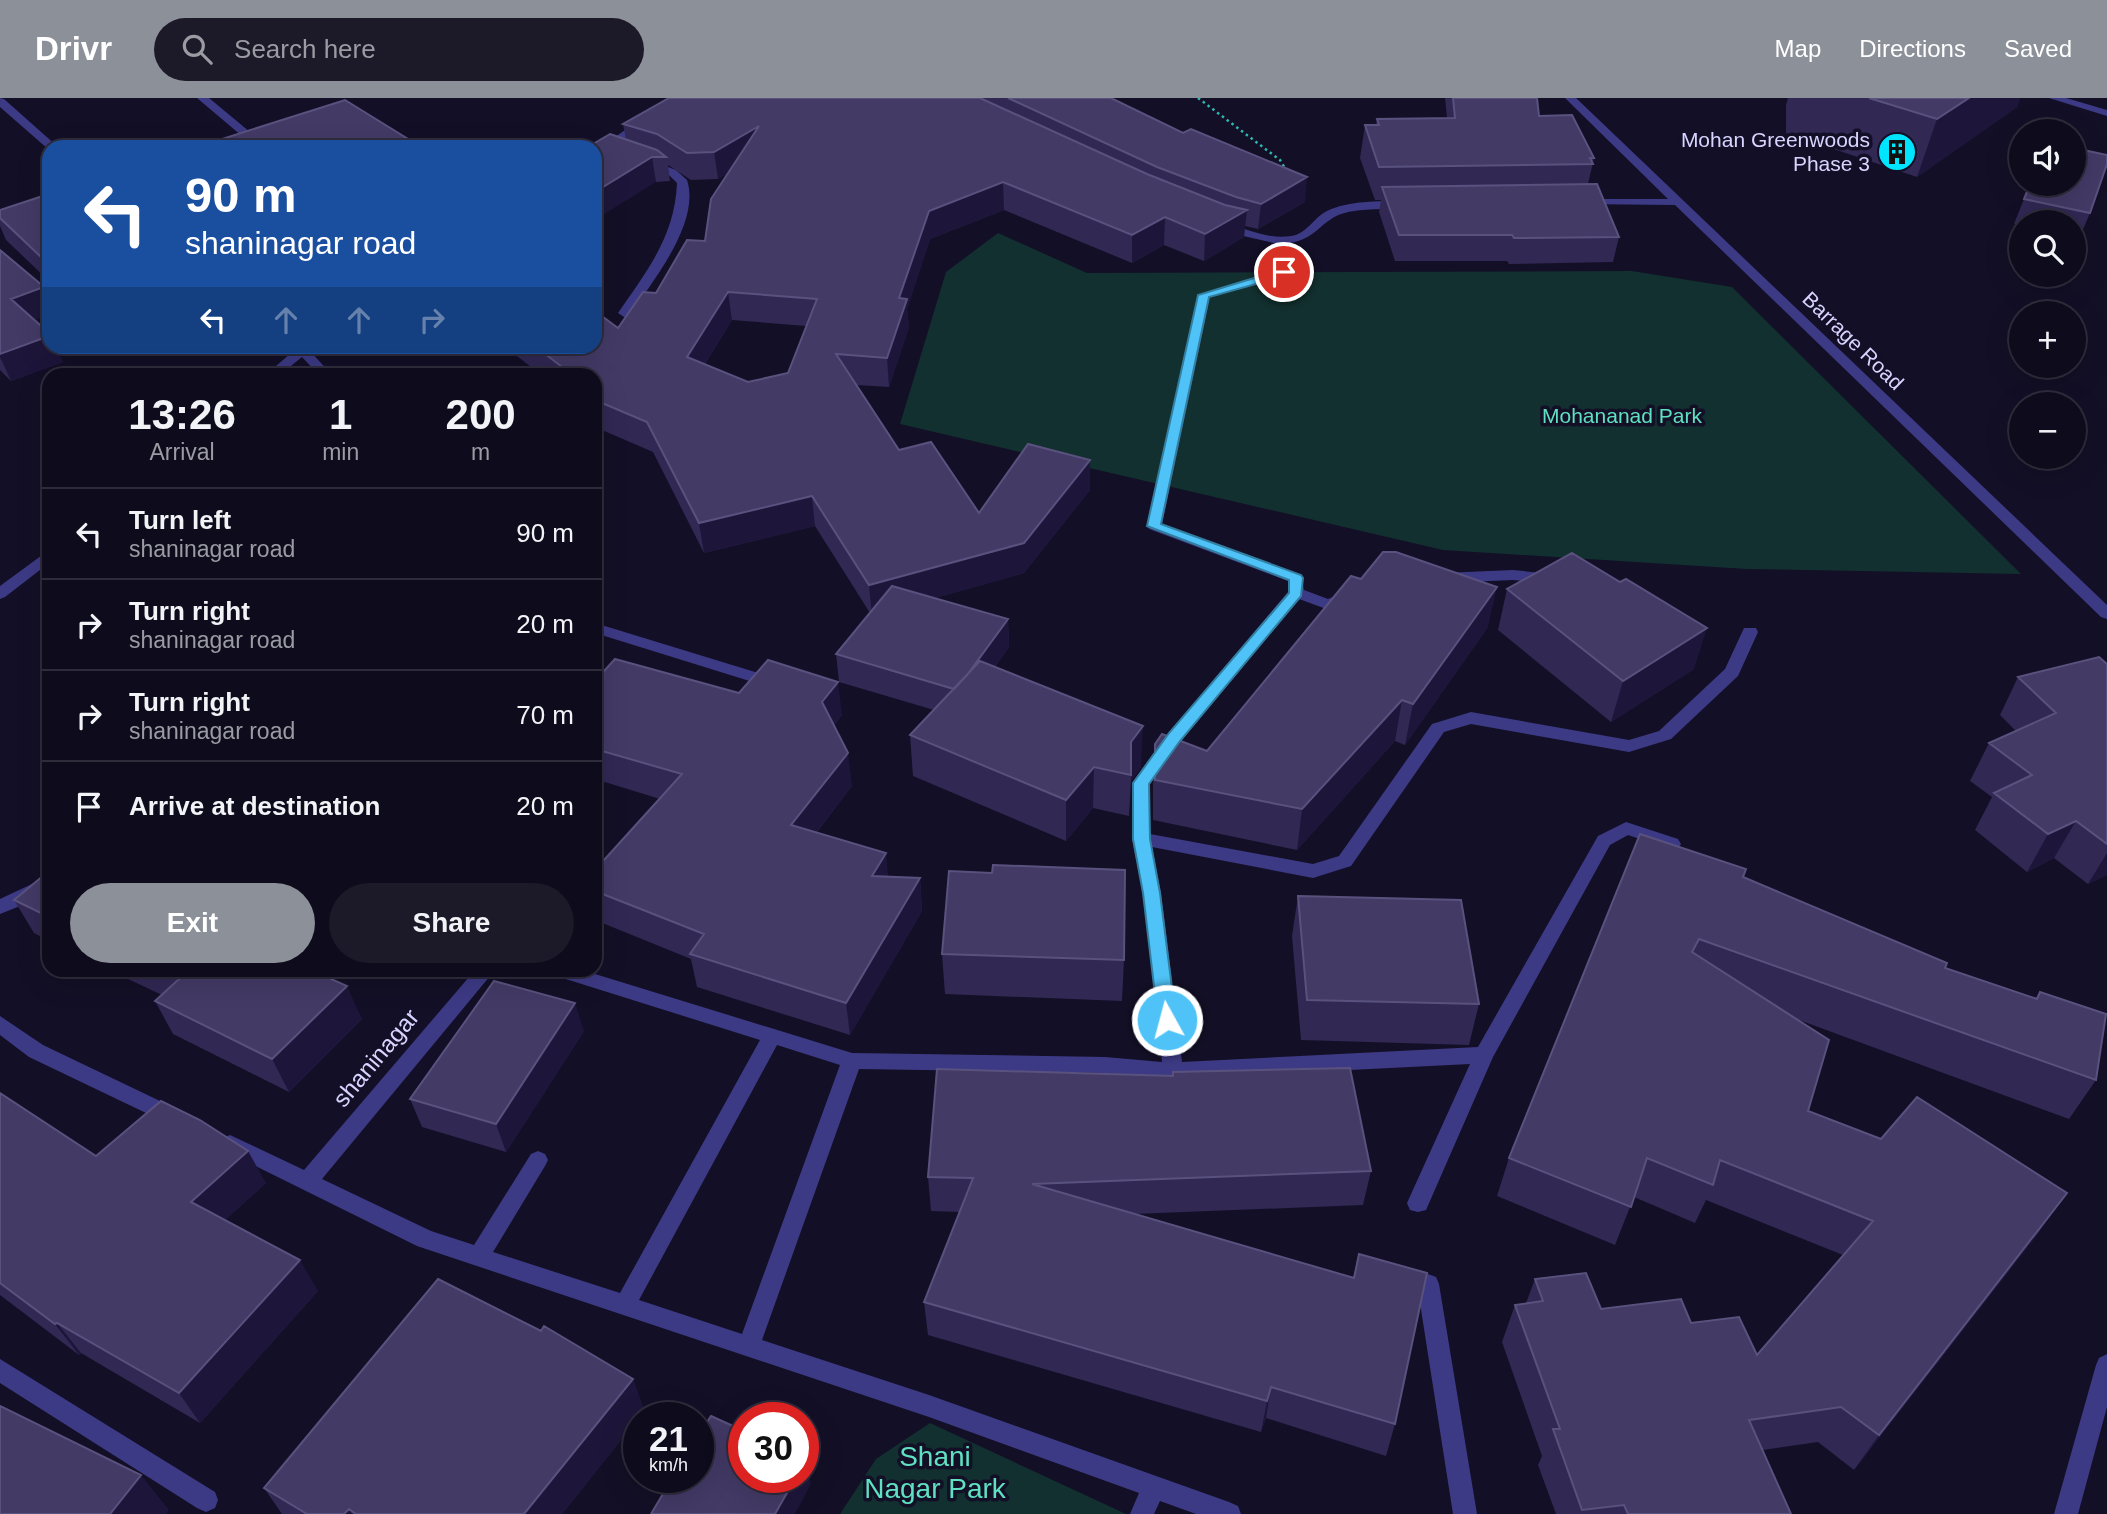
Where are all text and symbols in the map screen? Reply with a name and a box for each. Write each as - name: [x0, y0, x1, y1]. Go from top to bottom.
- search box: [154, 18, 644, 81]
- text: Drivr: [35, 30, 112, 67]
- icon: search: [178, 30, 216, 68]
- text: Search here: [234, 34, 376, 64]
- text: Map: [1775, 35, 1821, 62]
- text: Directions: [1859, 35, 1966, 62]
- text: Saved: [2004, 35, 2072, 62]
- map controls: [2009, 119, 2086, 469]
- button: sound: [2009, 119, 2086, 196]
- place label: Mohan Greenwoods Phase 3: [1681, 128, 1870, 175]
- building icon: Mohan Greenwoods Phase 3: [1876, 131, 1918, 173]
- icon: left: [70, 168, 161, 259]
- text: 90 m: [185, 168, 297, 222]
- button: search: [2009, 210, 2086, 287]
- text: shaninagar road: [185, 225, 416, 261]
- pin: [1254, 242, 1314, 302]
- icon: arrive: [1265, 253, 1303, 291]
- street label: Barrage Road: [1798, 287, 1908, 394]
- icon: left: [194, 301, 232, 339]
- icon: ahead: [267, 301, 305, 339]
- icon: ahead: [340, 301, 378, 339]
- icon: right: [413, 301, 451, 339]
- button: +: [2009, 301, 2086, 378]
- text: 13:26: [128, 391, 236, 438]
- text: 1: [329, 391, 352, 438]
- text: 200: [446, 391, 516, 438]
- button: −: [2009, 392, 2086, 469]
- park label: Mohananad Park: [1542, 404, 1702, 427]
- text: Arrival: [149, 439, 215, 465]
- text: min: [322, 439, 359, 465]
- text: m: [471, 439, 490, 465]
- text: Turn left: [129, 505, 231, 535]
- icon: left: [70, 515, 108, 553]
- text: 90 m: [516, 518, 574, 548]
- text: shaninagar road: [129, 536, 295, 562]
- text: Turn right: [129, 596, 250, 626]
- icon: right: [70, 606, 108, 644]
- text: 20 m: [516, 609, 574, 639]
- text: shaninagar road: [129, 627, 295, 653]
- text: Turn right: [129, 687, 250, 717]
- icon: right: [70, 697, 108, 735]
- text: 70 m: [516, 700, 574, 730]
- text: shaninagar road: [129, 718, 295, 744]
- icon: arrive: [70, 788, 108, 826]
- text: Arrive at destination: [129, 791, 380, 821]
- text: 20 m: [516, 791, 574, 821]
- button: Exit: [70, 883, 315, 963]
- button: Share: [329, 883, 574, 963]
- position arrow: [1130, 983, 1204, 1057]
- street label: shaninagar: [327, 1004, 424, 1112]
- speed limit sign: 30: [728, 1402, 819, 1493]
- text: 21: [649, 1419, 688, 1458]
- park label: Shani Nagar Park: [864, 1441, 1007, 1504]
- text: km/h: [649, 1455, 688, 1475]

